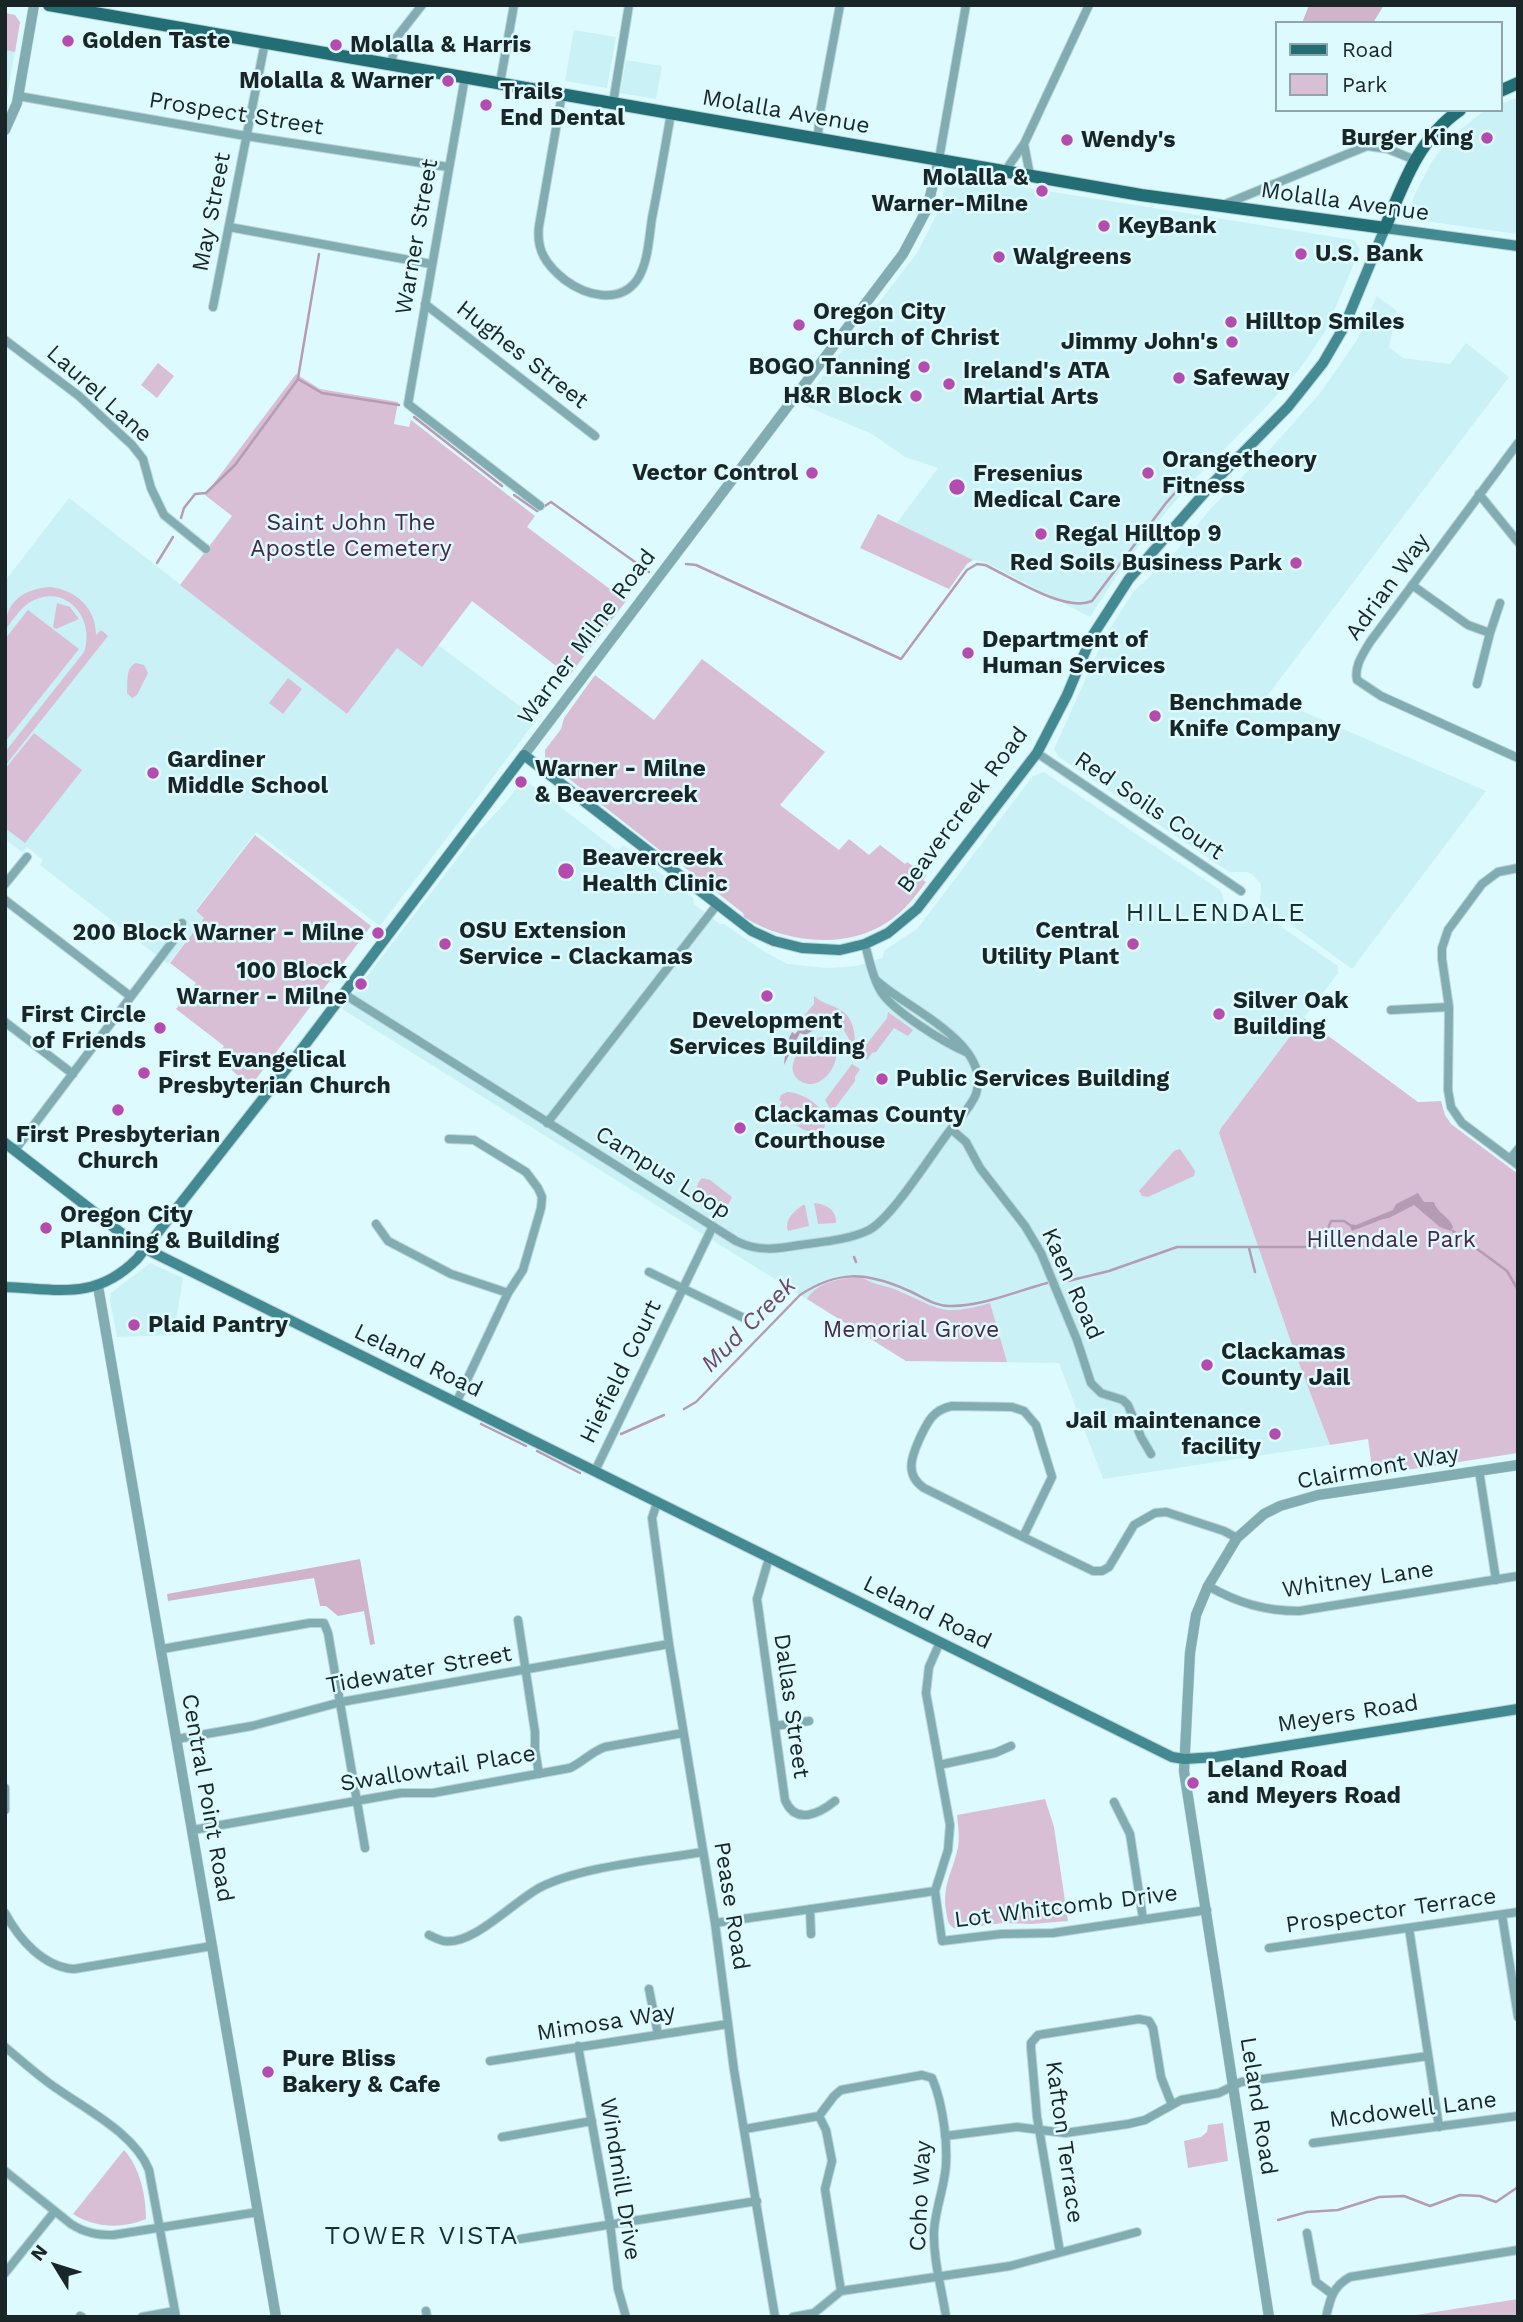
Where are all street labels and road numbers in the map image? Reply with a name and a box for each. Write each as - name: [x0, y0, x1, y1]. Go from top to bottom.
- street label: Molalla Avenue: [700, 84, 872, 140]
- street label: Prospect Street: [147, 87, 325, 141]
- street label: May Street: [187, 150, 237, 274]
- street label: Warner Street: [390, 157, 444, 317]
- street label: Molalla Avenue: [1259, 177, 1431, 227]
- street label: Hughes Street: [451, 295, 593, 415]
- street label: Laurel Lane: [41, 339, 157, 449]
- street label: Adrian Way: [1340, 528, 1436, 646]
- street label: Warner Milne Road: [512, 544, 662, 730]
- street label: Beavercreek Road: [892, 722, 1034, 898]
- street label: Red Soils Court: [1069, 746, 1229, 866]
- street label: Campus Loop: [590, 1120, 736, 1226]
- street label: Kaen Road: [1035, 1224, 1109, 1344]
- street label: Hiefield Court: [574, 1296, 668, 1448]
- street label: Leland Road: [349, 1318, 487, 1404]
- street label: Clairmont Way: [1295, 1440, 1461, 1496]
- street label: Whitney Lane: [1280, 1556, 1436, 1604]
- street label: Leland Road: [858, 1570, 996, 1656]
- street label: Dallas Street: [767, 1632, 815, 1780]
- street label: Tidewater Street: [324, 1640, 514, 1700]
- street label: Meyers Road: [1276, 1689, 1420, 1739]
- street label: Central Point Road: [175, 1692, 239, 1904]
- street label: Swallowtail Place: [338, 1740, 538, 1798]
- street label: Pease Road: [707, 1840, 755, 1972]
- street label: Lot Whitcomb Drive: [953, 1880, 1179, 1934]
- street label: Prospector Terrace: [1284, 1883, 1498, 1939]
- street label: Mimosa Way: [535, 1998, 677, 2048]
- street label: Leland Road: [1233, 2035, 1283, 2177]
- street label: Kafton Terrace: [1039, 2059, 1089, 2225]
- street label: Mcdowell Lane: [1328, 2086, 1498, 2134]
- street label: Windmill Drive: [594, 2096, 646, 2262]
- street label: Coho Way: [904, 2140, 938, 2252]

